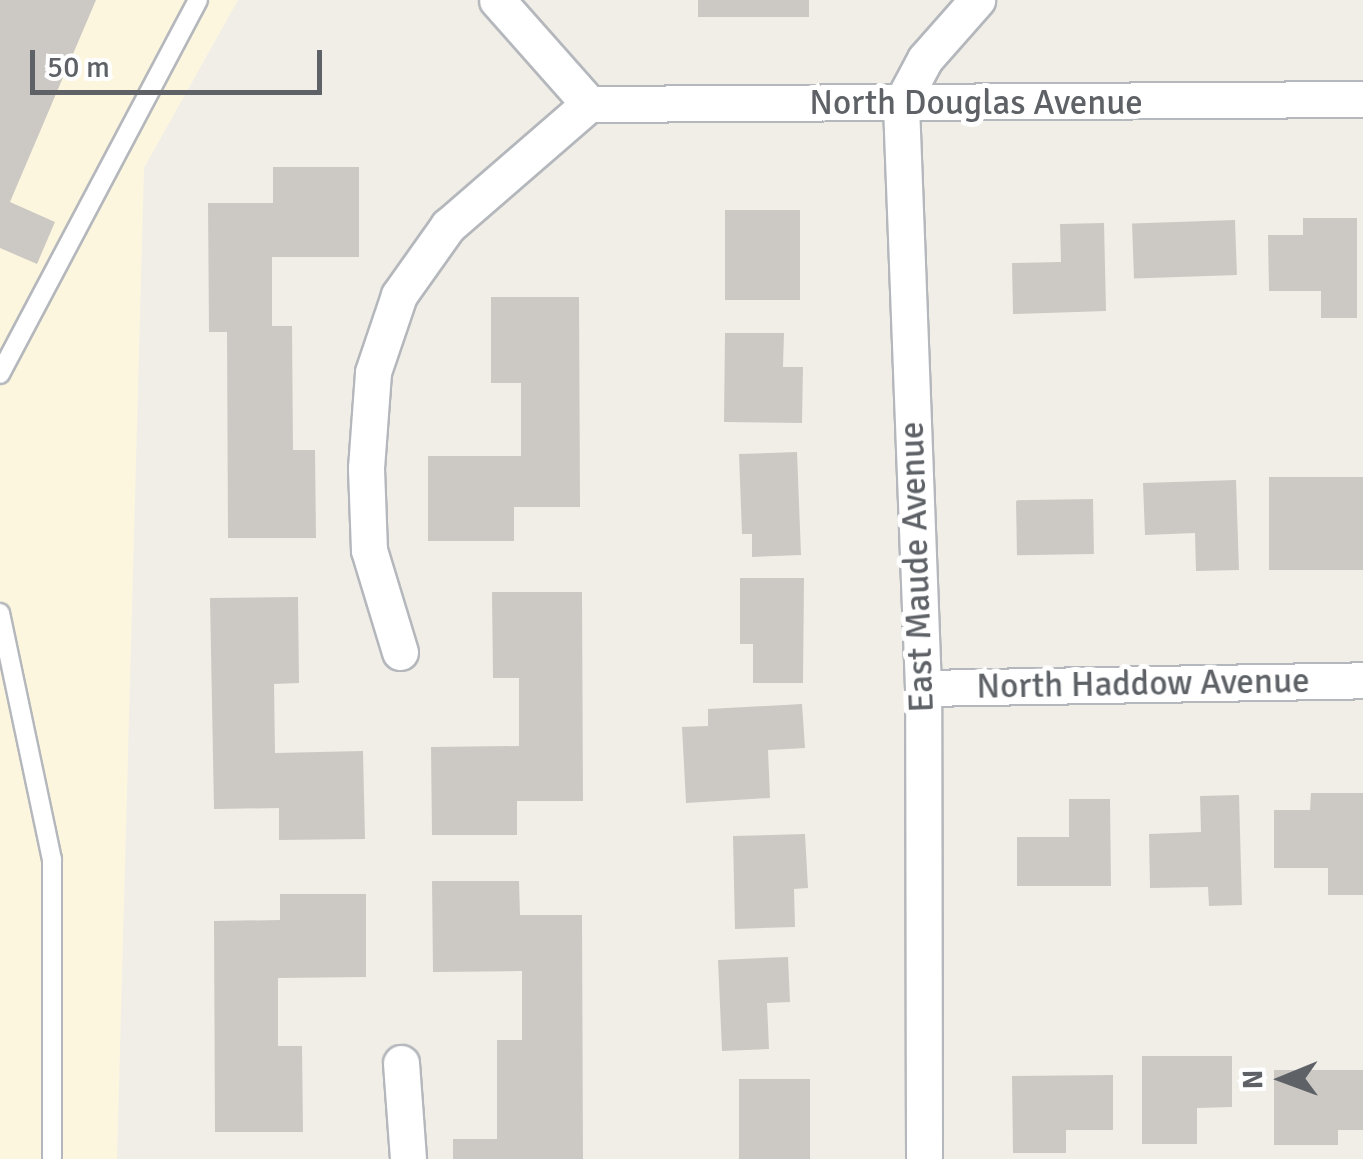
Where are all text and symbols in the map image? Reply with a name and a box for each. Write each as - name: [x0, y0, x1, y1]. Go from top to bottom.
- scale bar: [35, 30, 328, 92]
- text: 50 m: [47, 49, 110, 86]
- street label: North Douglas Avenue: [809, 82, 1143, 124]
- street label: East Maude Avenue: [891, 421, 943, 713]
- street label: North Haddow Avenue: [976, 660, 1310, 708]
- north arrow: [1233, 1029, 1333, 1129]
- text: N: [1236, 1069, 1270, 1090]

